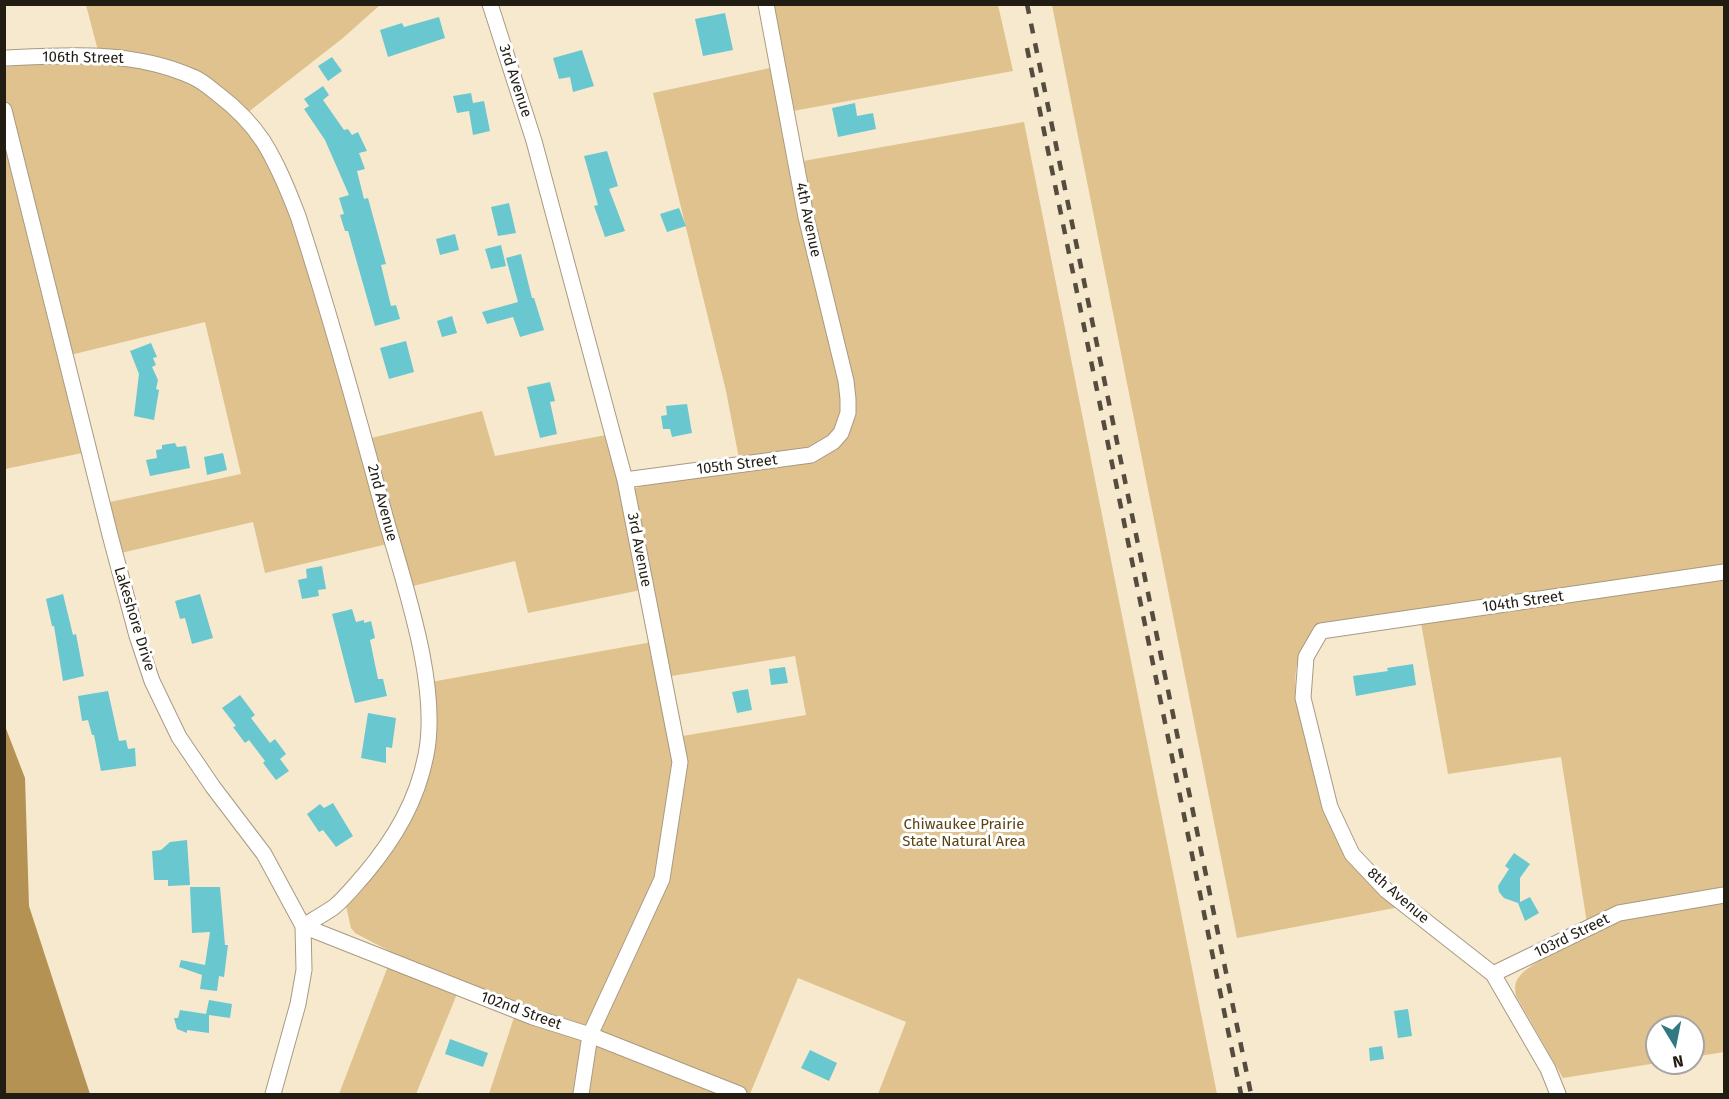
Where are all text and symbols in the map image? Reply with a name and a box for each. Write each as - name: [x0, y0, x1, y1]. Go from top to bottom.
- street label: 3rd Avenue: [495, 42, 535, 120]
- street label: 106th Street: [42, 48, 124, 68]
- street label: 4th Avenue: [791, 181, 825, 259]
- street label: 105th Street: [696, 451, 778, 479]
- street label: 2nd Avenue: [363, 463, 401, 543]
- street label: 3rd Avenue: [623, 511, 655, 589]
- street label: Lakeshore Drive: [110, 565, 158, 673]
- street label: 104th Street: [1481, 587, 1565, 617]
- park label: Chiwaukee Prairie State Natural Area: [902, 816, 1026, 851]
- street label: 8th Avenue: [1363, 864, 1433, 928]
- street label: 103rd Street: [1532, 910, 1612, 962]
- street label: 102nd Street: [478, 988, 564, 1034]
- north arrow: [1645, 1015, 1705, 1075]
- text: N: [1671, 1051, 1685, 1072]

